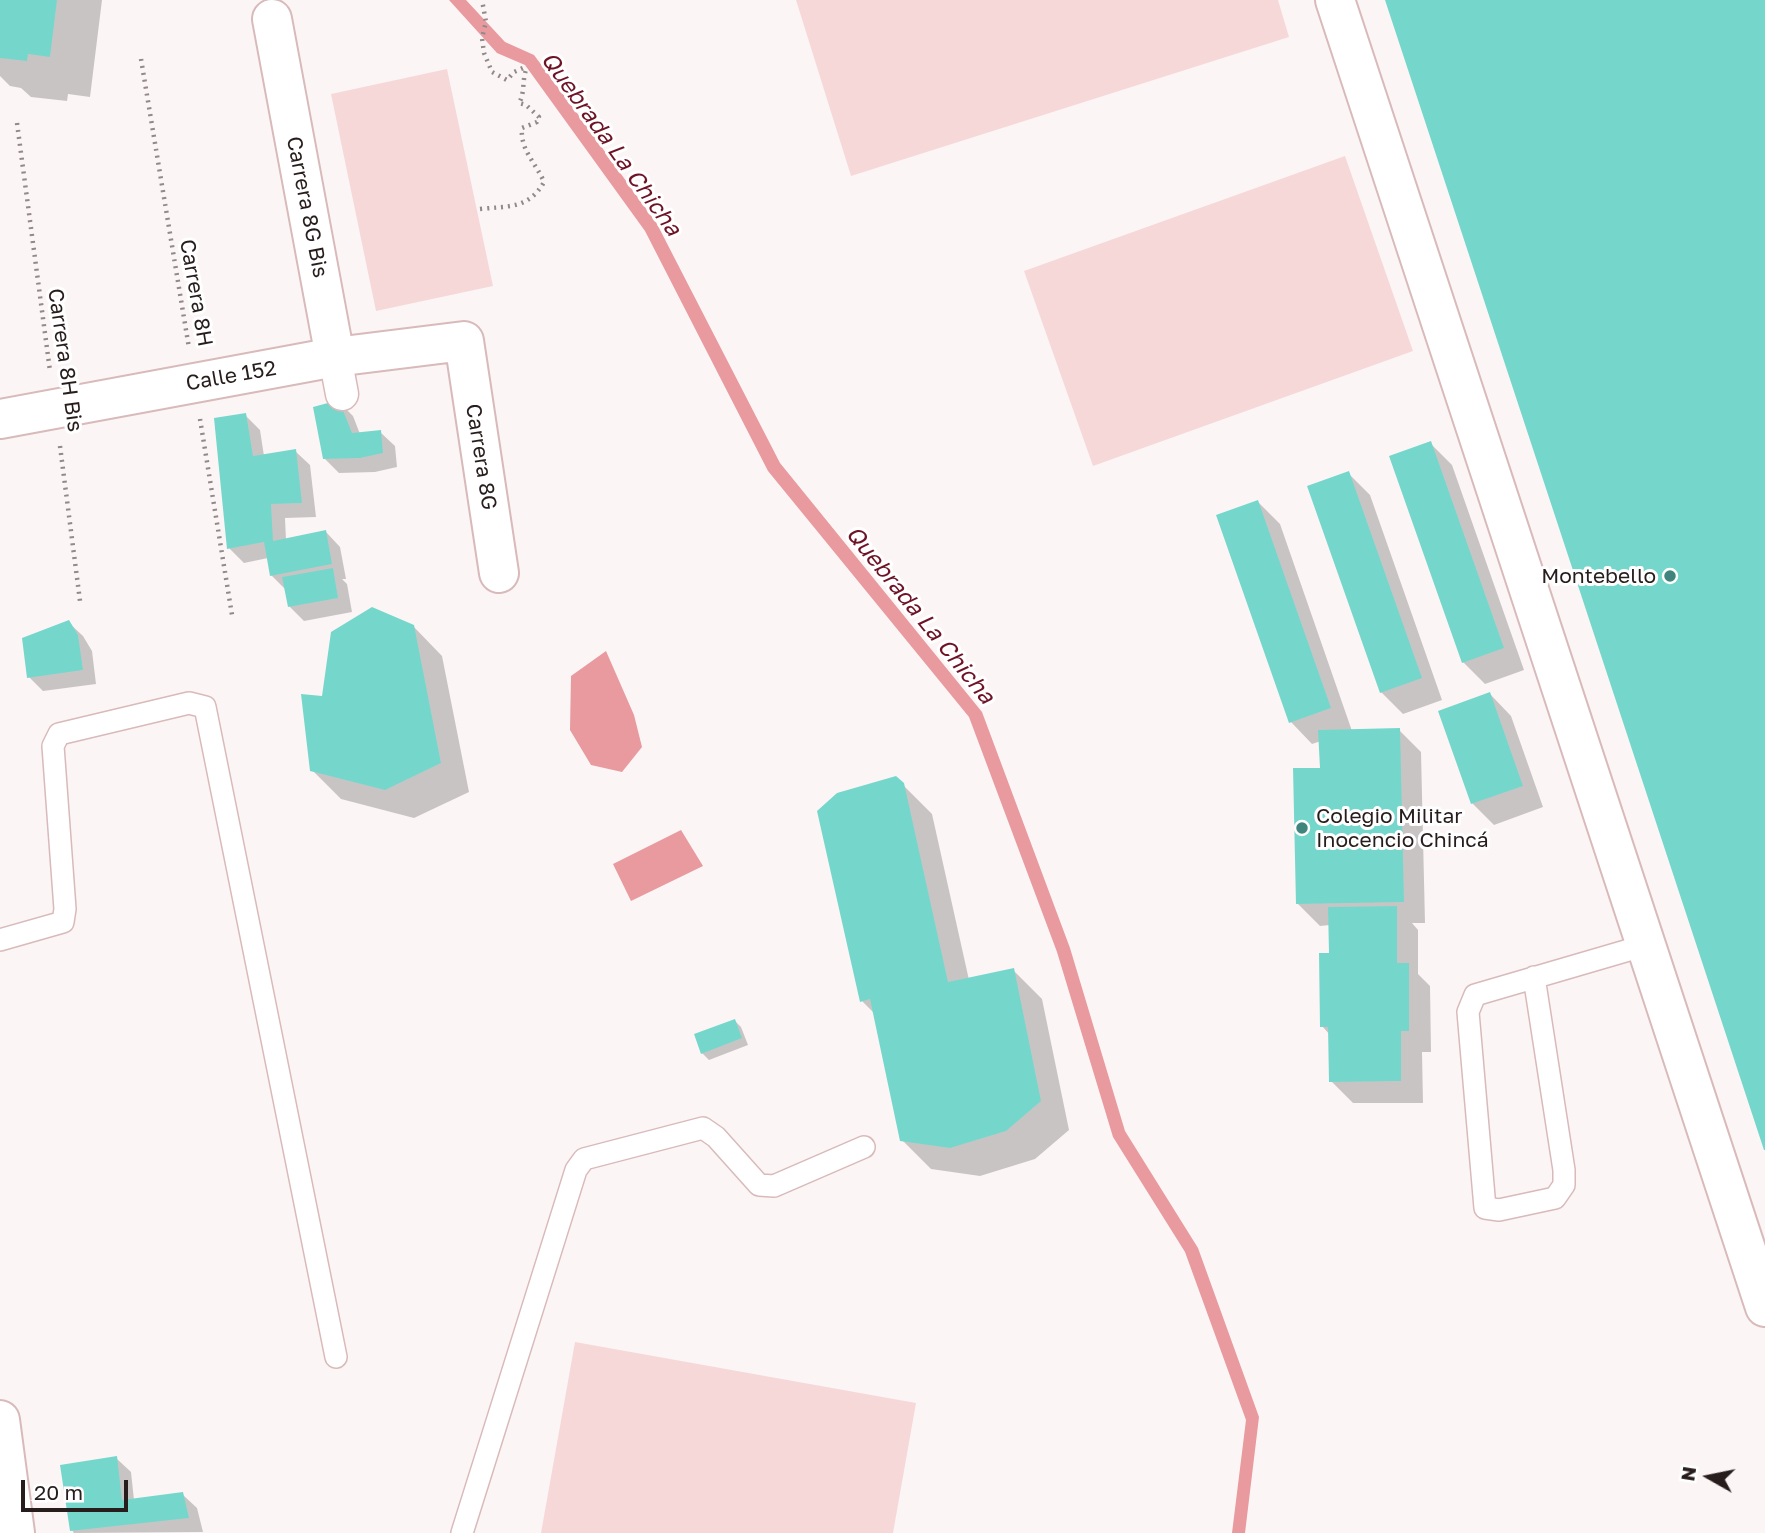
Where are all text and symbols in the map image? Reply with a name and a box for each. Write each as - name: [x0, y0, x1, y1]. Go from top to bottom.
- water label: Quebrada La Chicha: [535, 47, 687, 241]
- street label: Carrera 8G Bis: [281, 134, 333, 280]
- street label: Carrera 8H: [174, 237, 218, 349]
- street label: Carrera 8H Bis: [42, 287, 88, 433]
- street label: Calle 152: [184, 356, 278, 396]
- street label: Carrera 8G: [460, 402, 502, 512]
- water label: Quebrada La Chicha: [840, 521, 1000, 709]
- place label: Montebello: [1541, 563, 1656, 589]
- marker: Montebello: [1662, 568, 1678, 584]
- place label: Colegio Militar Inocencio Chincá: [1316, 803, 1489, 853]
- marker: Colegio Militar Inocencio Chincá: [1294, 820, 1310, 836]
- north arrow: [1674, 1442, 1744, 1512]
- text: N: [1675, 1465, 1700, 1483]
- scale bar: [24, 1466, 131, 1510]
- text: 20 m: [34, 1479, 83, 1505]

